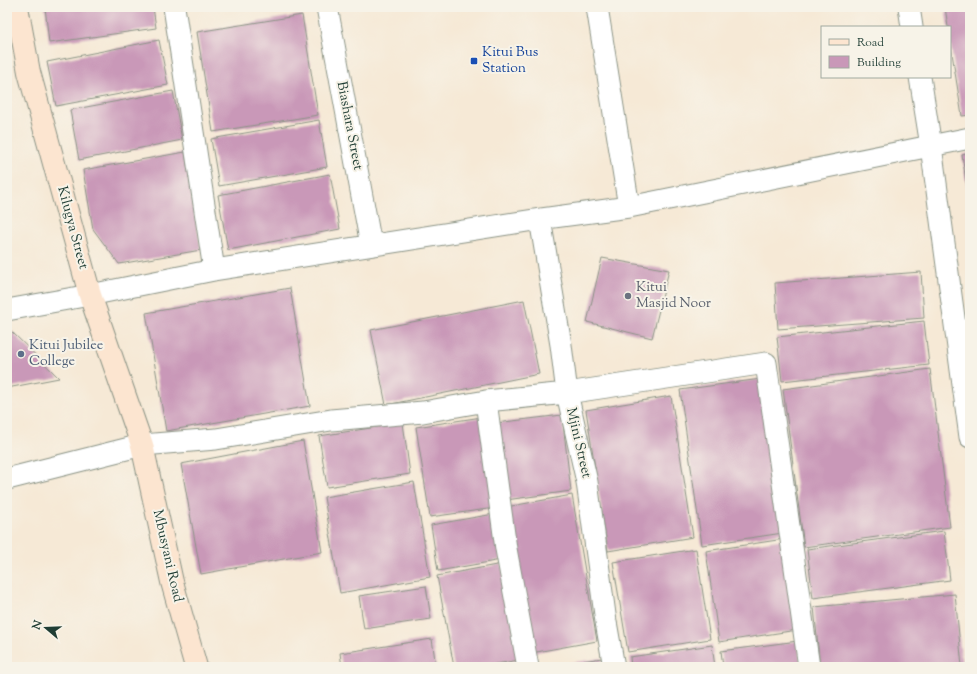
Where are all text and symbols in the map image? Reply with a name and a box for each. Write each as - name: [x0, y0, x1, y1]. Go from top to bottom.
- legend: [821, 26, 951, 78]
- text: Road: [857, 34, 884, 52]
- place label: Kitui Bus Station: [482, 43, 538, 79]
- text: Building: [857, 54, 901, 72]
- marker: Kitui Bus Station: [469, 56, 479, 66]
- street label: Biashara Street: [331, 80, 367, 172]
- street label: Kilugya Street: [51, 184, 93, 272]
- place label: Kitui Masjid Noor: [636, 278, 712, 314]
- marker: Kitui Masjid Noor: [623, 291, 633, 301]
- place label: Kitui Jubilee College: [29, 336, 103, 372]
- marker: Kitui Jubilee College: [16, 349, 26, 359]
- street label: Mjini Street: [560, 406, 596, 481]
- street label: Mbusyani Road: [147, 508, 187, 604]
- north arrow: [26, 608, 66, 648]
- text: N: [28, 618, 47, 633]

